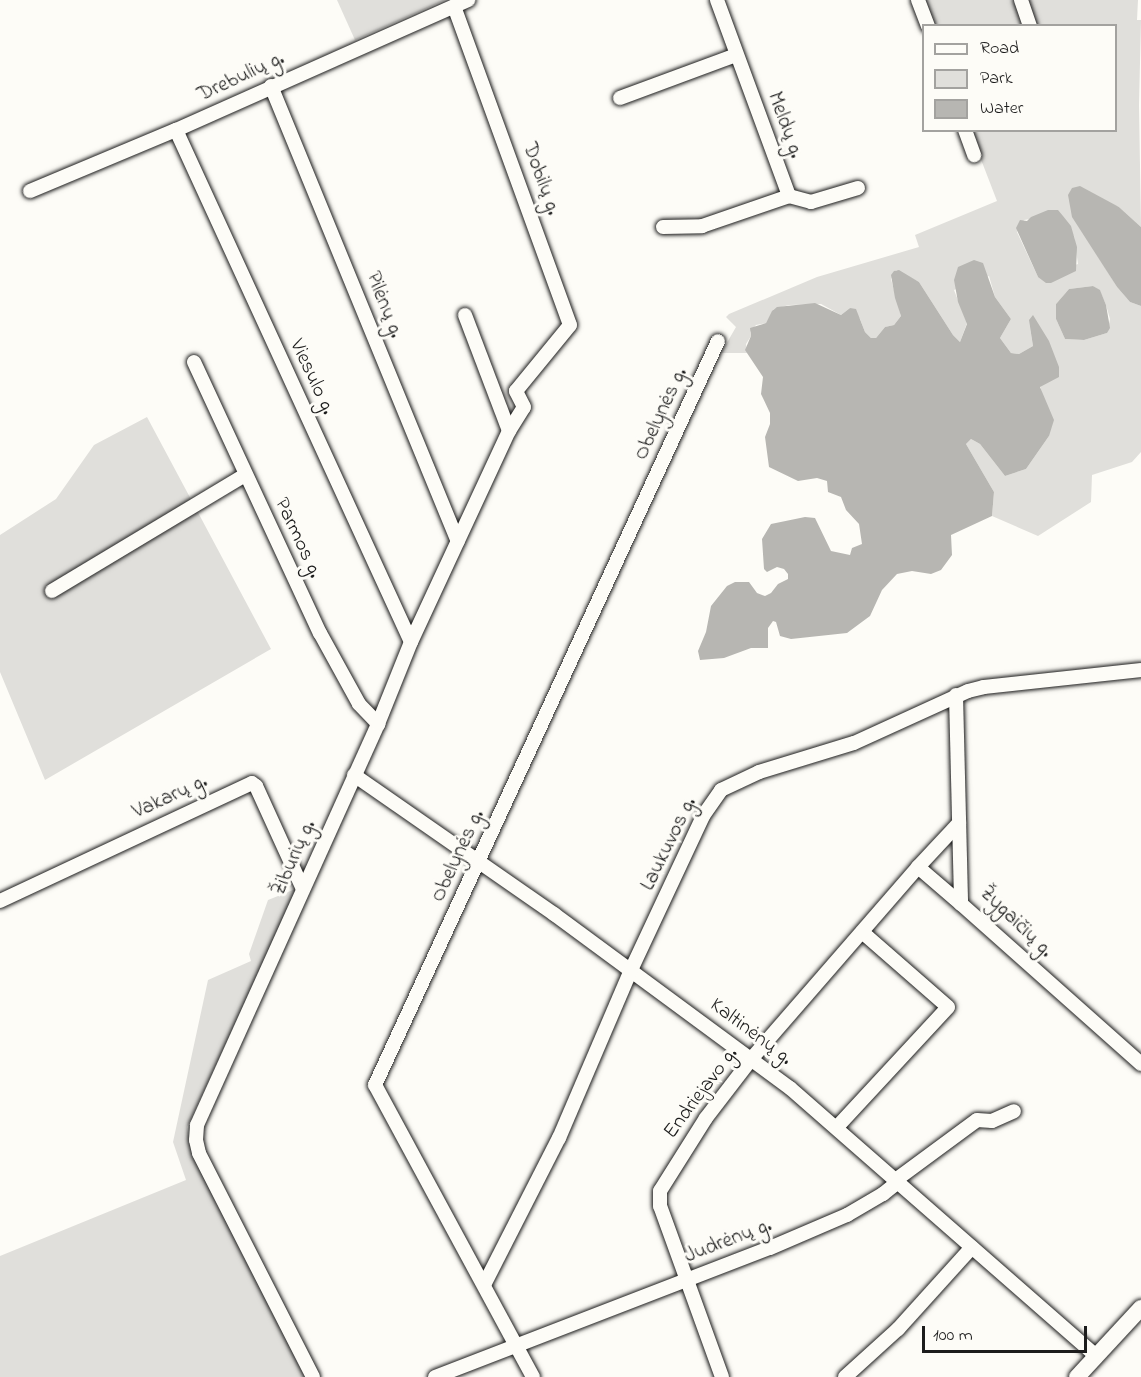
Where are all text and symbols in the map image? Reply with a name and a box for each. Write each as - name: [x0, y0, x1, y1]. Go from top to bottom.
- legend: [922, 24, 1117, 132]
- text: Road: [980, 36, 1019, 62]
- street label: Drebulių g.: [194, 46, 288, 108]
- text: Park: [980, 66, 1013, 92]
- street label: Meldų g.: [761, 89, 809, 161]
- text: Water: [980, 96, 1023, 122]
- street label: Dobilų g.: [516, 139, 566, 219]
- street label: Pilėnų g.: [359, 268, 409, 342]
- street label: Viesulo g.: [284, 335, 340, 419]
- street label: Obelynės g.: [629, 364, 693, 464]
- street label: Parmos g.: [268, 494, 328, 582]
- street label: Vakarų g.: [129, 769, 211, 825]
- street label: Laukuvos g.: [636, 793, 702, 895]
- street label: Obelynės g.: [426, 806, 490, 906]
- street label: Žiburių g.: [266, 816, 322, 900]
- street label: Žygaičių g.: [974, 881, 1058, 963]
- street label: Kaltinėnų g.: [705, 993, 797, 1071]
- street label: Endriejavo g.: [658, 1042, 744, 1144]
- street label: Judrėnų g.: [681, 1213, 775, 1269]
- scale bar: [925, 1314, 1090, 1352]
- text: 100 m: [933, 1323, 973, 1349]

